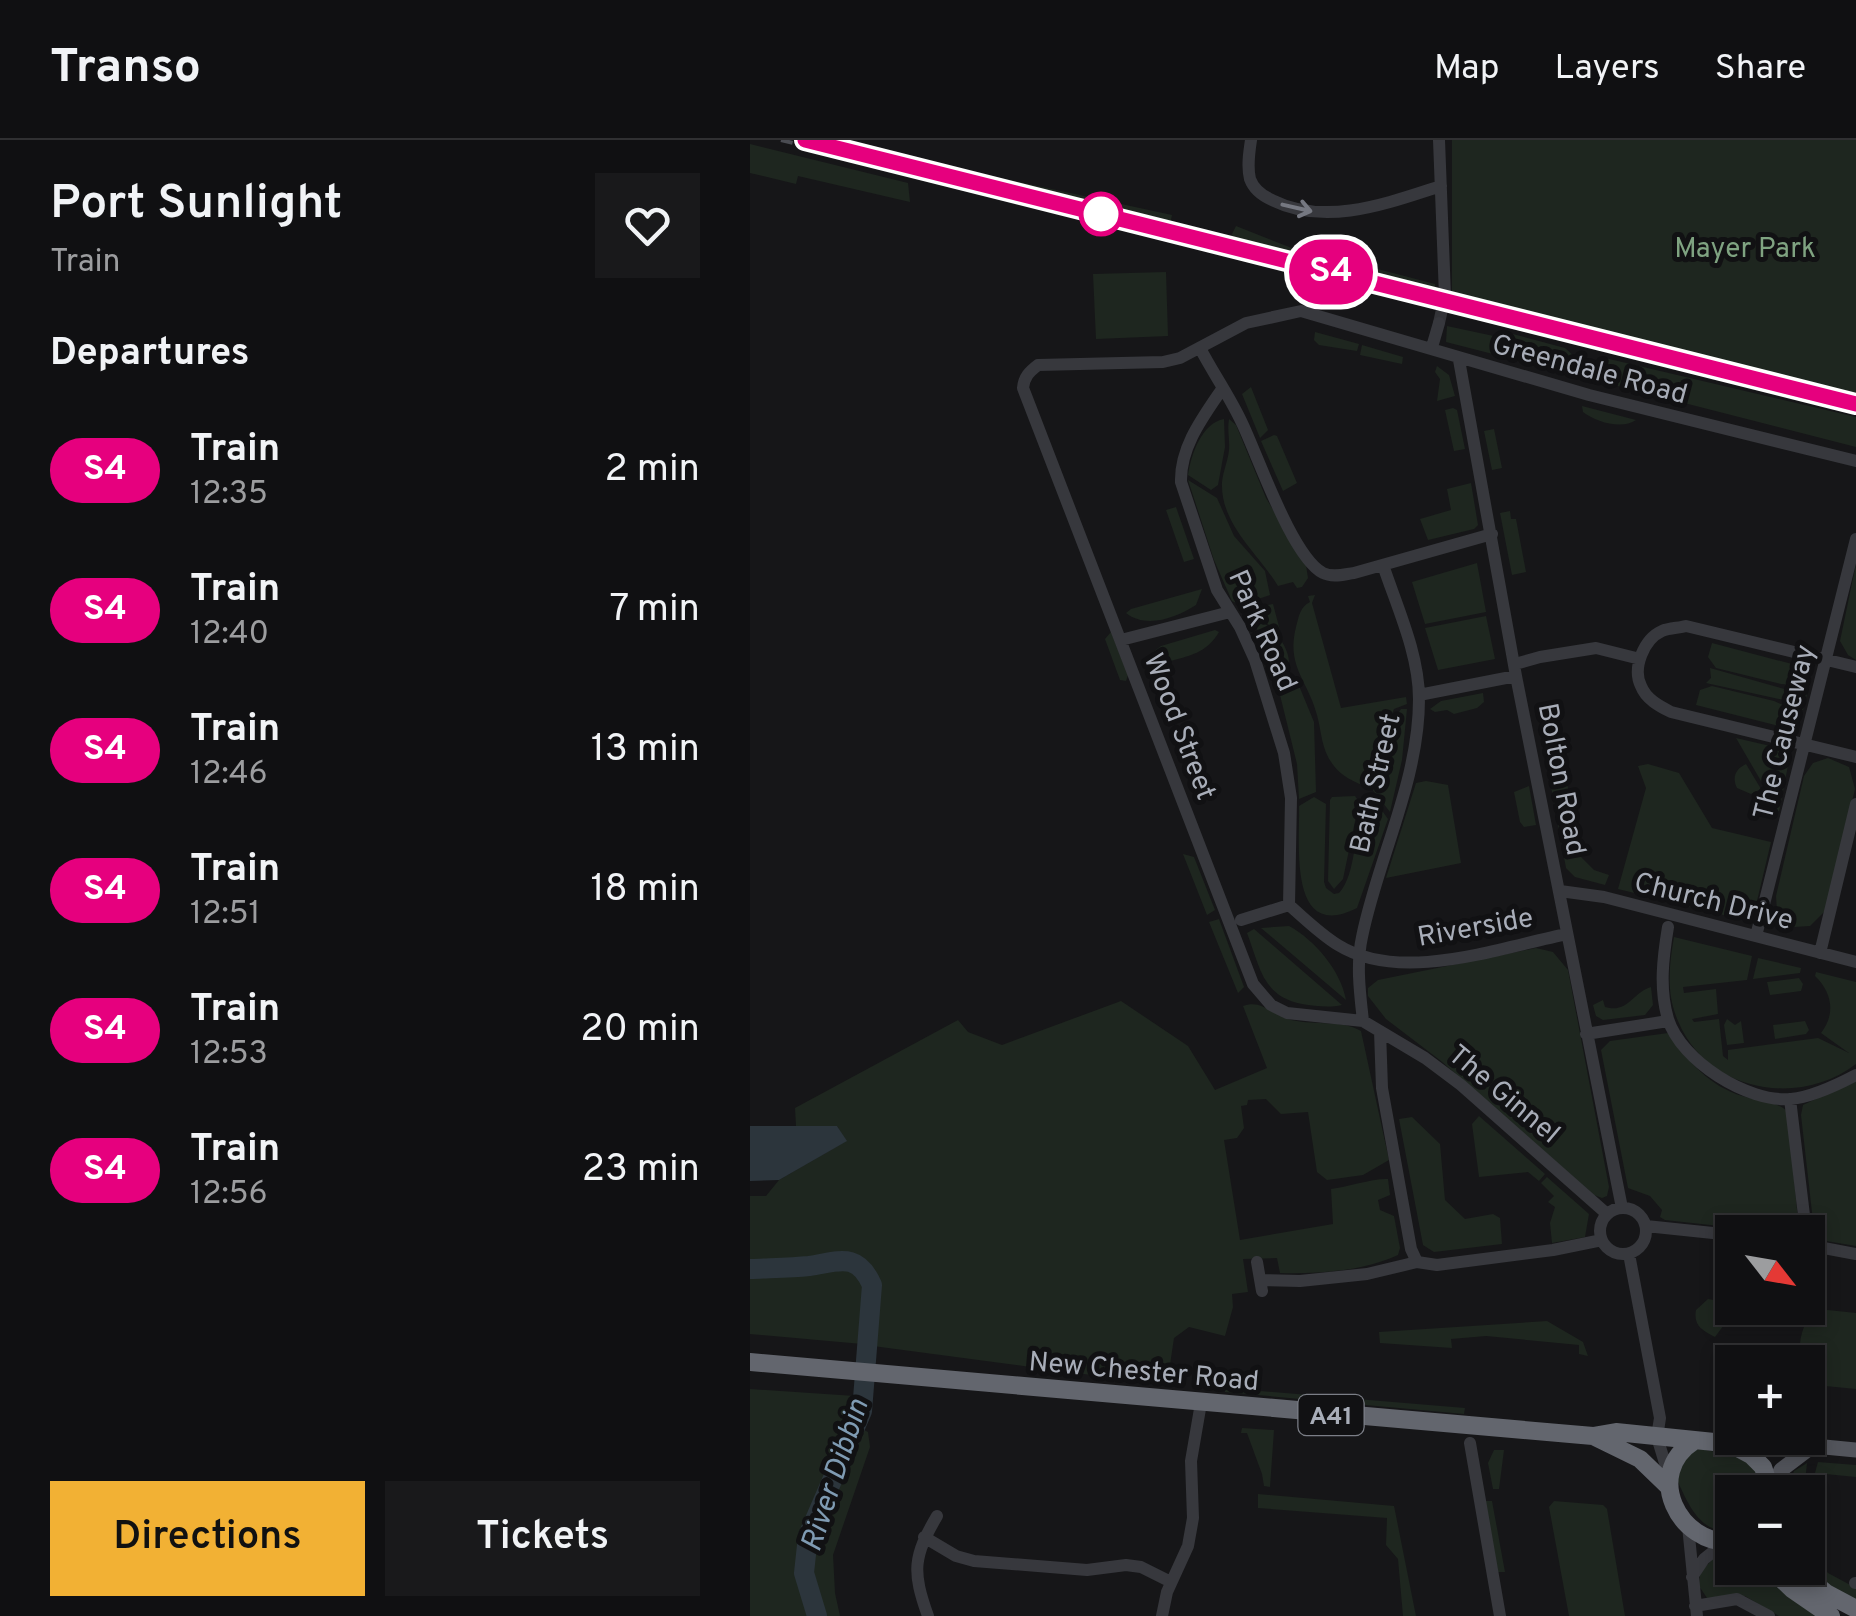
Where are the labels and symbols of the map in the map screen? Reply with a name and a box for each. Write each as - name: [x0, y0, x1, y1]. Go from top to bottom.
- unlabelled marker: [1080, 193, 1122, 235]
- one-way arrow: [1280, 200, 1312, 218]
- park label: Mayer Park: [1674, 232, 1816, 268]
- line badge: S4: [1286, 240, 1376, 304]
- street label: Greendale Road: [1488, 328, 1691, 414]
- street label: Park Road: [1219, 565, 1304, 698]
- street label: The Causeway: [1747, 641, 1825, 824]
- street label: Wood Street: [1134, 648, 1223, 806]
- street label: Bolton Road: [1528, 700, 1592, 859]
- street label: Bath Street: [1343, 710, 1410, 857]
- street label: Church Drive: [1630, 866, 1797, 940]
- street label: Riverside: [1415, 901, 1536, 957]
- street label: The Ginnel: [1440, 1038, 1566, 1153]
- north arrow: [1715, 1215, 1825, 1325]
- street label: New Chester Road: [1027, 1345, 1260, 1401]
- water label: River Dibbin: [794, 1395, 878, 1557]
- road number: A41: [1298, 1395, 1364, 1435]

